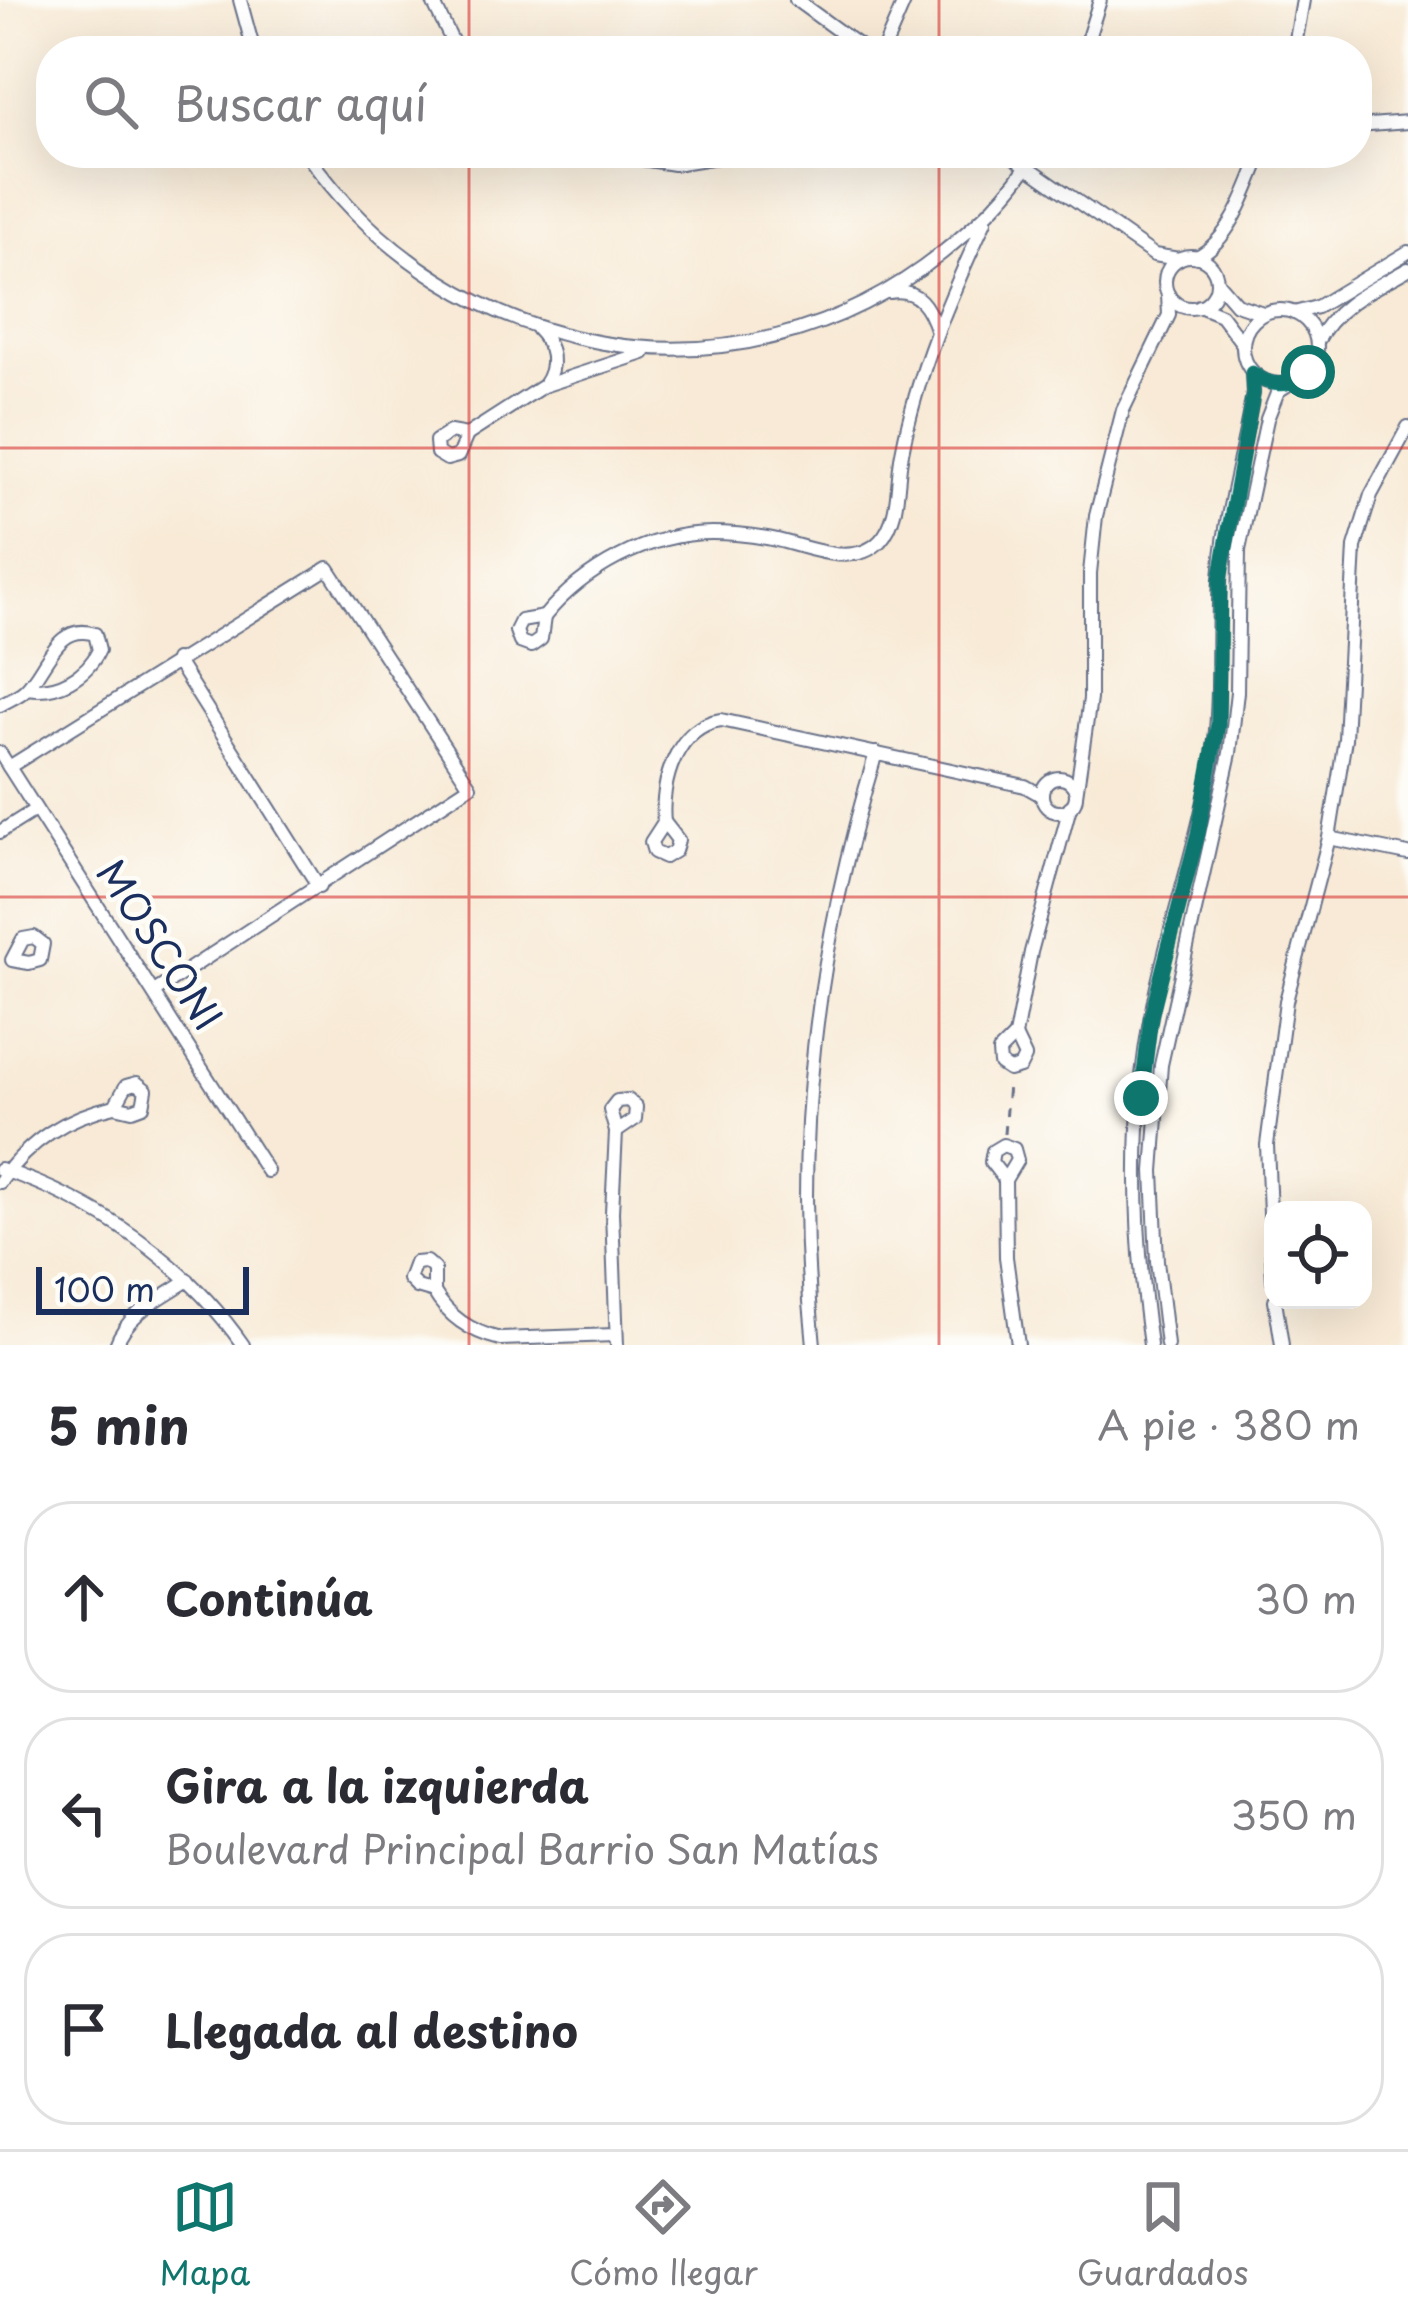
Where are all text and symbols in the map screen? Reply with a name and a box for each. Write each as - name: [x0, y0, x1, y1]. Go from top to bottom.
- search box: [36, 36, 1372, 168]
- text: Buscar aquí: [174, 68, 427, 136]
- icon: search: [78, 69, 144, 135]
- route start: [1281, 345, 1335, 399]
- street label: MOSCONI: [84, 847, 238, 1041]
- route end: [1114, 1071, 1168, 1125]
- map controls: [1264, 1201, 1372, 1309]
- button: locate: [1264, 1201, 1372, 1309]
- scale bar: [36, 1261, 249, 1314]
- text: 100 m: [54, 1263, 155, 1313]
- text: 5 min: [48, 1385, 190, 1462]
- text: A pie · 380 m: [1097, 1394, 1360, 1453]
- text: Continúa: [165, 1563, 373, 1631]
- icon: ahead: [51, 1564, 117, 1630]
- text: 30 m: [1254, 1568, 1357, 1627]
- text: Gira a la izquierda: [165, 1750, 589, 1818]
- icon: left: [51, 1780, 117, 1846]
- text: 350 m: [1230, 1784, 1357, 1843]
- text: Boulevard Principal Barrio San Matías: [165, 1818, 879, 1877]
- text: Llegada al destino: [165, 1995, 578, 2063]
- icon: arrive: [51, 1996, 117, 2062]
- tab: Mapa: [159, 2174, 250, 2296]
- tab: Cómo llegar: [569, 2174, 758, 2296]
- tab: Guardados: [1077, 2174, 1249, 2296]

